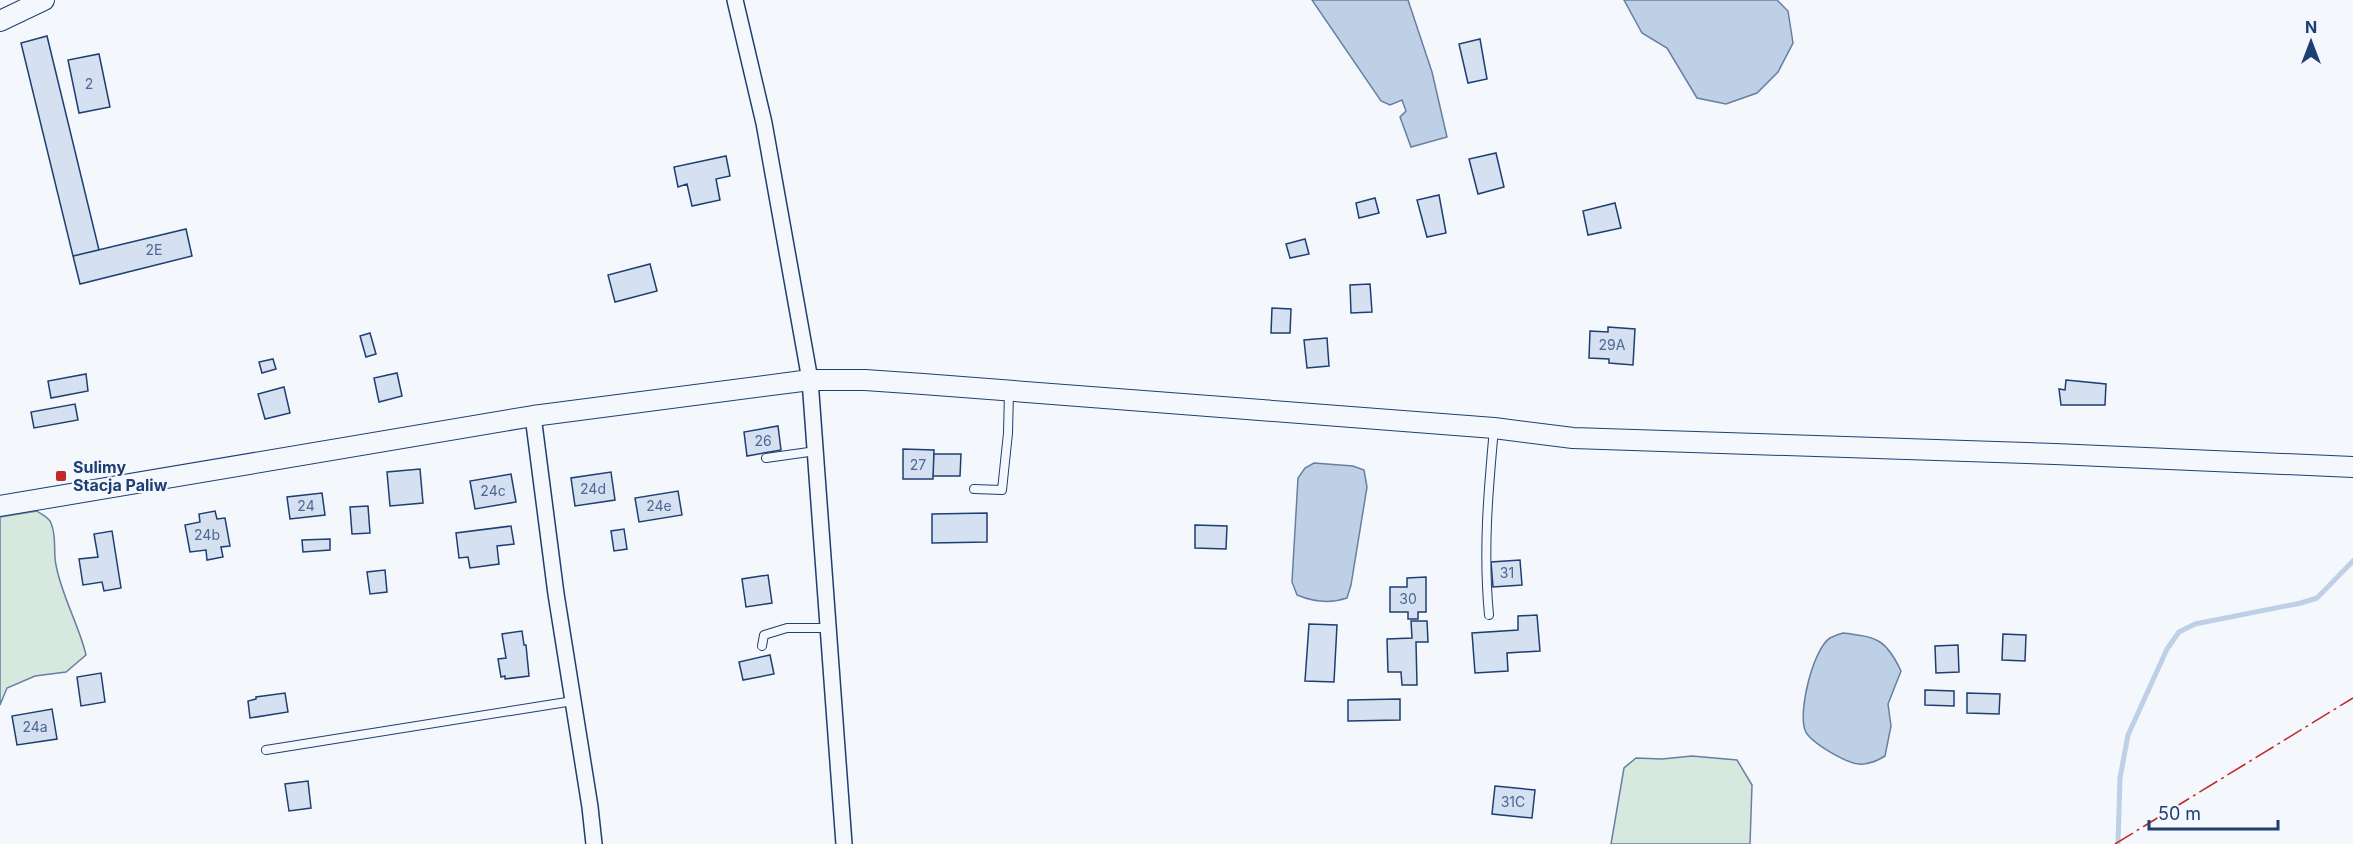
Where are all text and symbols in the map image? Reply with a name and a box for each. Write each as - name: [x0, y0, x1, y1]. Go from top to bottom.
- north arrow: [2281, 12, 2341, 72]
- text: N: [2305, 17, 2317, 37]
- house number: 2: [85, 75, 93, 92]
- house number: 2E: [146, 241, 162, 258]
- house number: 29A: [1599, 336, 1626, 353]
- house number: 26: [754, 432, 772, 449]
- house number: 27: [910, 456, 926, 473]
- place label: Sulimy Stacja Paliw: [73, 457, 168, 495]
- marker: Sulimy Stacja Paliw: [54, 469, 68, 483]
- house number: 24d: [580, 480, 606, 497]
- house number: 24c: [480, 482, 506, 499]
- house number: 24: [297, 497, 315, 514]
- house number: 24e: [646, 497, 672, 514]
- house number: 24b: [194, 526, 220, 543]
- house number: 31: [1500, 564, 1514, 581]
- house number: 30: [1399, 590, 1417, 607]
- house number: 24a: [22, 718, 48, 735]
- house number: 31C: [1501, 793, 1525, 810]
- scale bar: [2149, 793, 2278, 831]
- text: 50 m: [2158, 803, 2201, 824]

